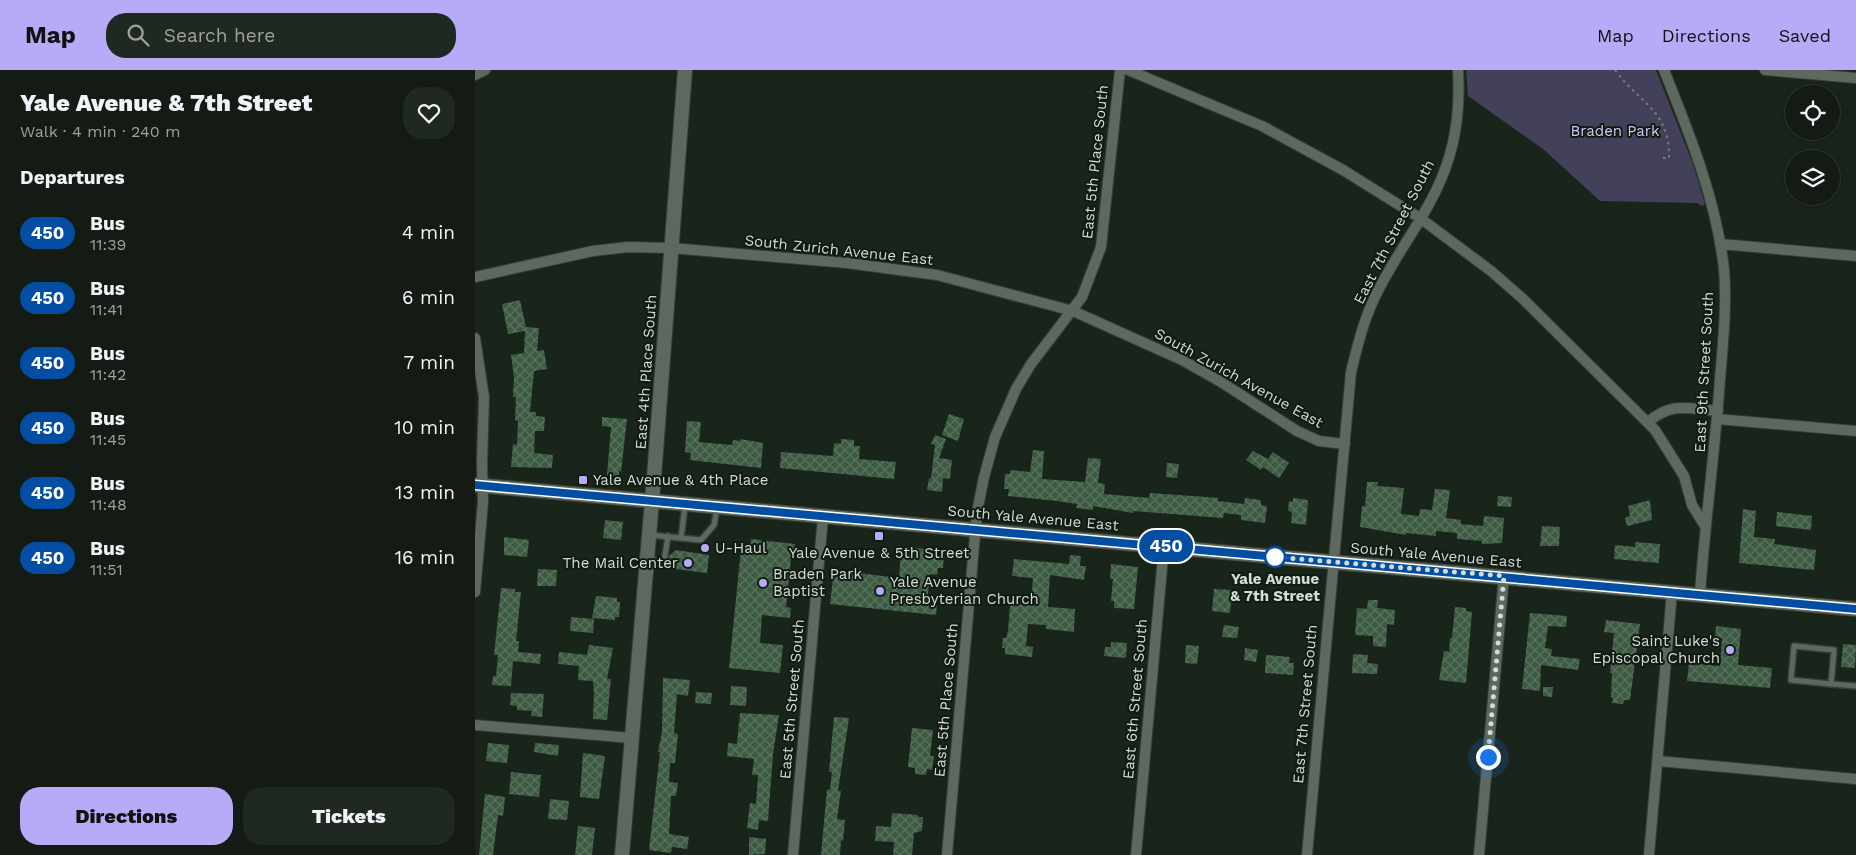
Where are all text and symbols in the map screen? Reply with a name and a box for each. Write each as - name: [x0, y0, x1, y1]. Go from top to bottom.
- search box: [106, 13, 456, 58]
- text: Map: [25, 21, 76, 49]
- icon: search: [124, 21, 152, 49]
- text: Search here: [164, 24, 275, 47]
- text: Map: [1597, 25, 1634, 46]
- text: Directions: [1662, 25, 1751, 46]
- text: Saved: [1779, 25, 1831, 46]
- street label: East 5th Place South: [1078, 84, 1112, 240]
- map controls: [1785, 85, 1840, 205]
- button: locate: [1785, 85, 1840, 140]
- button: heart: [403, 87, 455, 139]
- text: Yale Avenue & 7th Street: [20, 89, 312, 117]
- text: Walk · 4 min · 240 m: [20, 122, 180, 141]
- park label: Braden Park: [1571, 122, 1660, 140]
- button: layers: [1785, 150, 1840, 205]
- street label: East 7th Street South: [1350, 157, 1438, 307]
- text: Departures: [20, 166, 125, 189]
- text: Bus: [90, 212, 125, 235]
- text: 4 min: [402, 221, 455, 244]
- text: 450: [31, 222, 64, 243]
- street label: South Zurich Avenue East: [744, 231, 935, 269]
- text: 11:39: [90, 235, 126, 254]
- text: Bus: [90, 277, 125, 300]
- text: 6 min: [402, 286, 455, 309]
- text: 450: [31, 287, 64, 308]
- street label: East 9th Street South: [1691, 291, 1717, 453]
- street label: East 4th Place South: [632, 294, 660, 450]
- text: 11:41: [90, 300, 123, 319]
- street label: South Zurich Avenue East: [1152, 324, 1327, 432]
- text: Bus: [90, 342, 125, 365]
- text: 7 min: [404, 351, 455, 374]
- text: 450: [31, 352, 64, 373]
- text: 11:42: [90, 365, 126, 384]
- text: Bus: [90, 407, 125, 430]
- text: 10 min: [394, 416, 455, 439]
- text: 450: [31, 417, 64, 438]
- text: 11:45: [90, 430, 126, 449]
- place label: Yale Avenue & 4th Place: [593, 471, 768, 489]
- text: Bus: [90, 472, 125, 495]
- marker: Yale Avenue & 4th Place: [577, 474, 589, 486]
- text: 13 min: [395, 481, 455, 504]
- text: 450: [31, 482, 64, 503]
- text: 11:48: [90, 495, 127, 514]
- street label: South Yale Avenue East: [947, 502, 1120, 535]
- marker: Yale Avenue & 5th Street: [873, 530, 885, 542]
- line badge: 450: [1137, 530, 1195, 562]
- text: 450: [1149, 535, 1183, 556]
- text: Bus: [90, 537, 125, 560]
- place label: U-Haul: [715, 539, 767, 557]
- street label: South Yale Avenue East: [1350, 539, 1523, 572]
- marker: U-Haul: [699, 542, 711, 554]
- place label: Yale Avenue & 5th Street: [789, 544, 970, 562]
- text: 16 min: [395, 546, 455, 569]
- marker: Yale Avenue & 7th Street: [1264, 546, 1286, 568]
- text: 450: [31, 547, 64, 568]
- place label: The Mail Center: [563, 554, 678, 572]
- marker: The Mail Center: [682, 557, 694, 569]
- text: 11:51: [90, 560, 123, 579]
- place label: Braden Park Baptist: [773, 565, 862, 600]
- place label: Yale Avenue & 7th Street: [1230, 570, 1320, 605]
- place label: Yale Avenue Presbyterian Church: [890, 573, 1039, 608]
- marker: Braden Park Baptist: [757, 577, 769, 589]
- marker: Yale Avenue Presbyterian Church: [874, 585, 886, 597]
- street label: East 5th Street South: [776, 618, 808, 780]
- street label: East 6th Street South: [1119, 618, 1151, 780]
- street label: East 5th Place South: [930, 622, 962, 778]
- street label: East 7th Street South: [1289, 624, 1321, 784]
- place label: Saint Luke's Episcopal Church: [1592, 632, 1720, 667]
- marker: Saint Luke's Episcopal Church: [1724, 644, 1736, 656]
- your location: [1476, 745, 1501, 770]
- button: Directions: [20, 787, 233, 845]
- button: Tickets: [243, 787, 455, 845]

